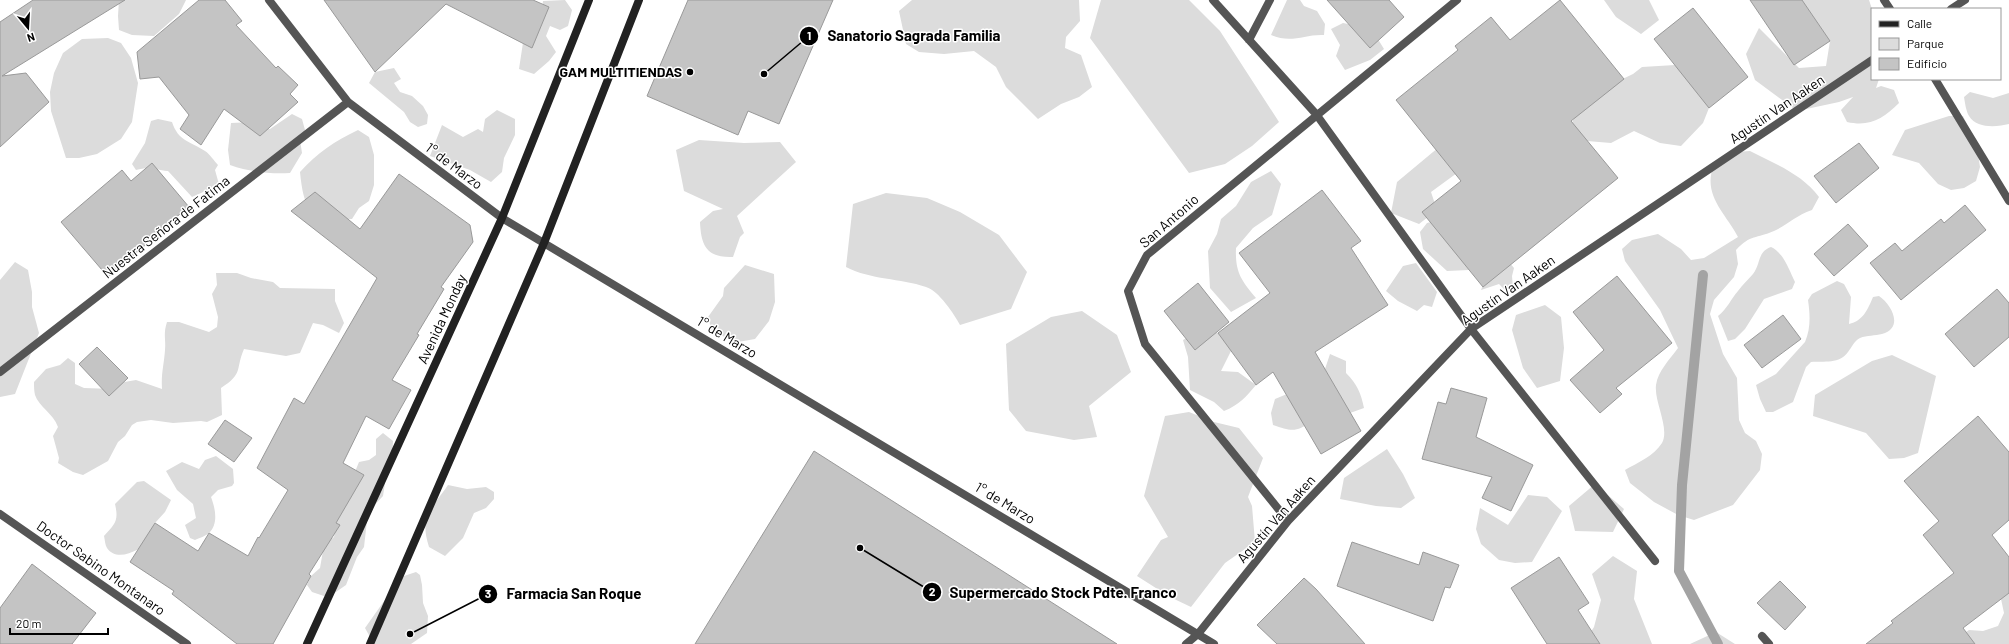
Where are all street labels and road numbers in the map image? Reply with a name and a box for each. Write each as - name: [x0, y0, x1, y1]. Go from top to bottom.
- street label: Agustín Van Aaken: [1726, 71, 1827, 147]
- street label: 1° de Marzo: [422, 139, 486, 193]
- street label: Nuestra Señora de Fatima: [99, 172, 233, 282]
- street label: San Antonio: [1136, 190, 1202, 251]
- street label: Agustín Van Aaken: [1457, 251, 1558, 328]
- street label: Avenida Monday: [413, 271, 470, 366]
- street label: 1° de Marzo: [694, 312, 760, 361]
- street label: Agustín Van Aaken: [1233, 471, 1318, 566]
- street label: 1° de Marzo: [972, 478, 1038, 527]
- street label: Doctor Sabino Montanaro: [34, 517, 169, 618]

